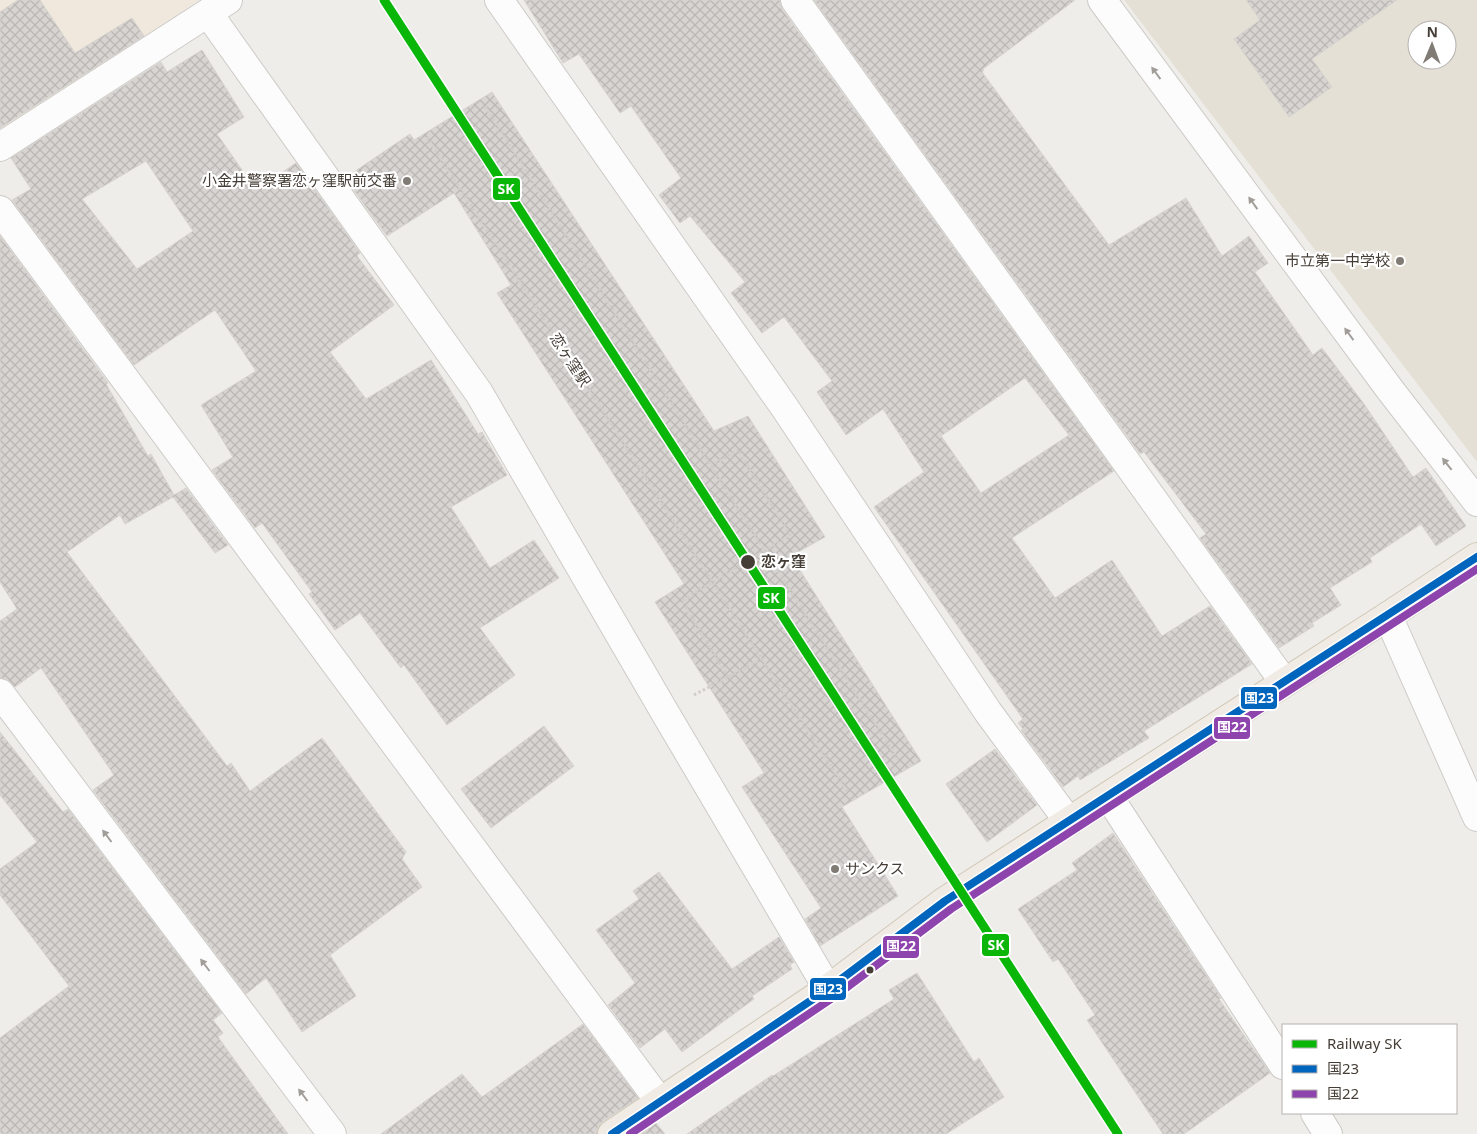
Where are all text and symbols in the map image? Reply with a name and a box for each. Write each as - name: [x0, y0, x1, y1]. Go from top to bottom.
- north arrow: [1407, 20, 1457, 70]
- text: N: [1426, 22, 1438, 41]
- one-way arrow: [1151, 66, 1161, 80]
- place label: 小金井警察署恋ヶ窪駅前交番: [202, 170, 397, 190]
- marker: 小金井警察署恋ヶ窪駅前交番: [401, 175, 413, 187]
- line badge: SK: [492, 177, 521, 201]
- text: SK: [497, 179, 515, 198]
- one-way arrow: [1248, 197, 1258, 210]
- place label: 市立第一中学校: [1285, 250, 1390, 270]
- marker: 市立第一中学校: [1394, 255, 1406, 267]
- one-way arrow: [1344, 327, 1354, 341]
- street label: 恋ヶ窪駅: [546, 329, 596, 390]
- one-way arrow: [1442, 458, 1453, 471]
- place label: 恋ヶ窪: [761, 551, 806, 571]
- marker: 恋ヶ窪: [739, 553, 757, 571]
- line badge: SK: [757, 586, 786, 610]
- text: SK: [762, 588, 780, 607]
- line badge: 国23: [1240, 686, 1278, 710]
- text: 国23: [1244, 688, 1274, 707]
- line badge: 国22: [1213, 716, 1251, 740]
- text: 国22: [1217, 717, 1247, 736]
- one-way arrow: [102, 829, 112, 843]
- place label: サンクス: [845, 858, 905, 878]
- marker: サンクス: [829, 863, 841, 875]
- line badge: SK: [981, 933, 1010, 957]
- line badge: 国22: [882, 935, 920, 959]
- text: SK: [987, 935, 1005, 954]
- text: 国22: [886, 936, 916, 955]
- one-way arrow: [200, 958, 210, 972]
- unlabelled marker: [865, 965, 875, 975]
- line badge: 国23: [809, 977, 847, 1001]
- text: 国23: [813, 979, 843, 998]
- legend: [1282, 1024, 1457, 1114]
- text: Railway SK: [1327, 1033, 1402, 1053]
- text: 国23: [1327, 1058, 1359, 1078]
- text: 国22: [1327, 1083, 1359, 1103]
- one-way arrow: [297, 1089, 308, 1102]

